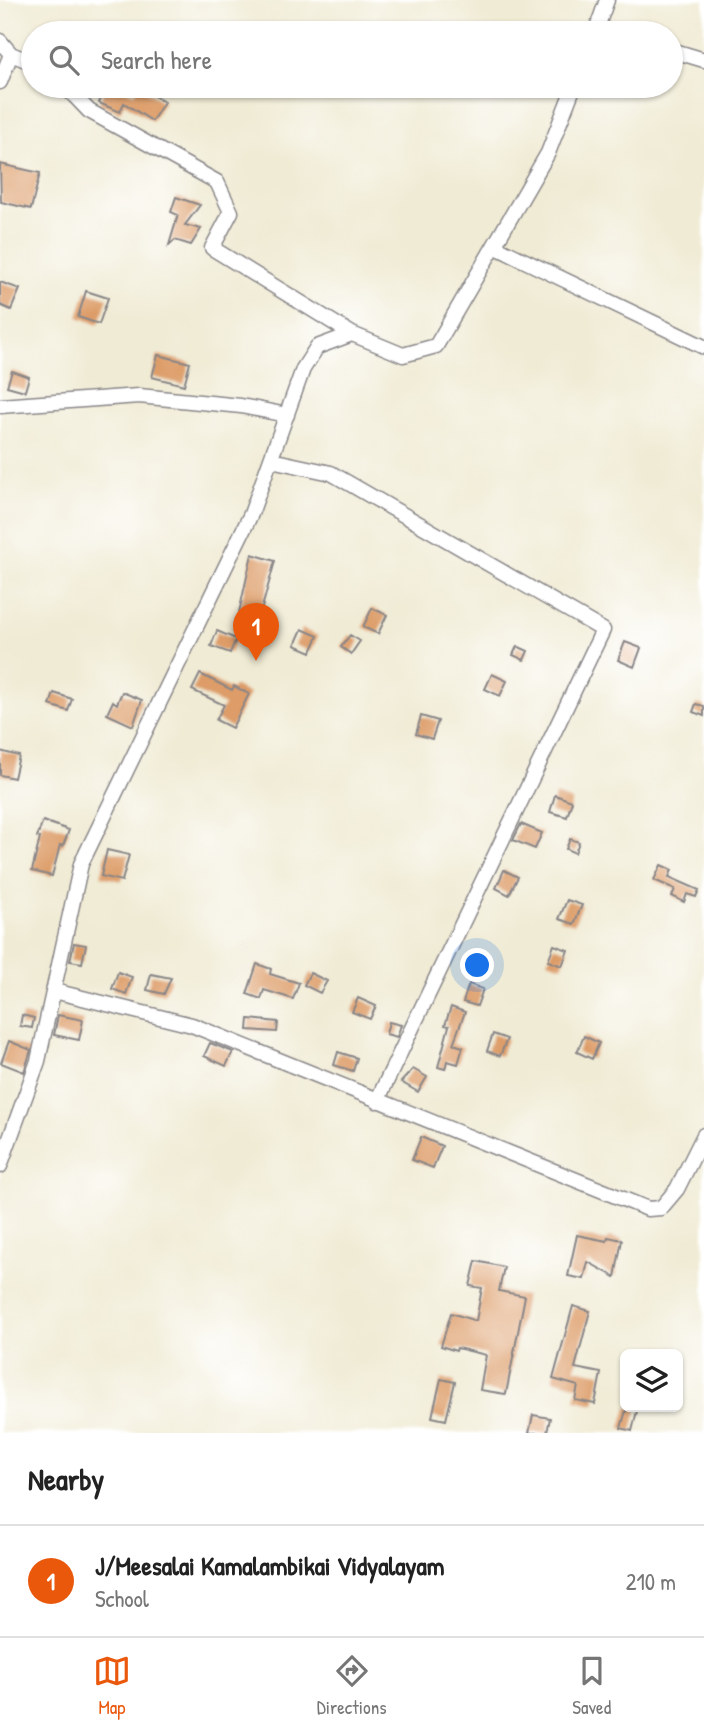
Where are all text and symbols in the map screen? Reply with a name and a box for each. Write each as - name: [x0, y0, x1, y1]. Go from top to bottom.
- search box: [21, 21, 683, 98]
- icon: search: [45, 41, 83, 79]
- text: Search here: [101, 42, 212, 77]
- pin: 1: [233, 603, 279, 661]
- your location: [460, 948, 494, 982]
- map controls: [620, 1349, 683, 1412]
- button: layers: [620, 1349, 683, 1412]
- text: Nearby: [28, 1459, 104, 1499]
- text: J/Meesalai Kamalambikai Vidyalayam: [95, 1548, 444, 1583]
- text: 1: [47, 1566, 55, 1597]
- text: 210 m: [626, 1566, 676, 1597]
- text: School: [95, 1583, 149, 1614]
- tab: Map: [93, 1652, 131, 1720]
- tab: Directions: [317, 1652, 387, 1720]
- tab: Saved: [572, 1652, 611, 1720]

